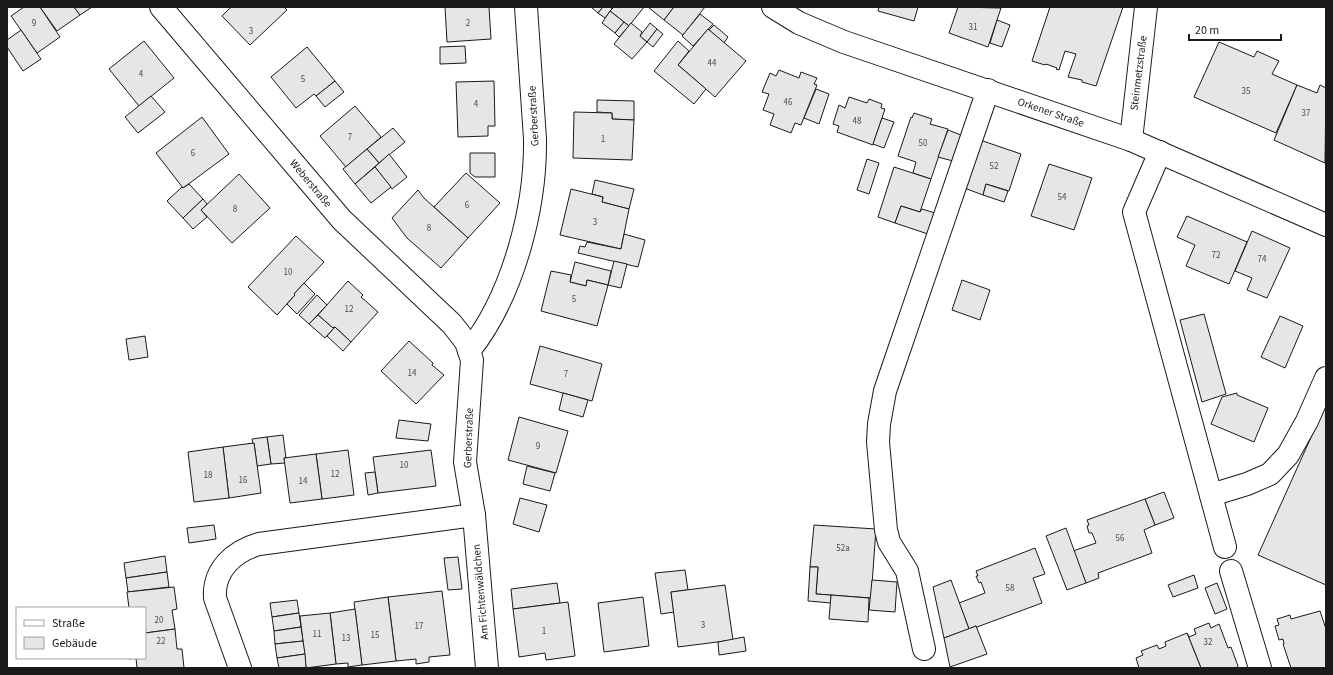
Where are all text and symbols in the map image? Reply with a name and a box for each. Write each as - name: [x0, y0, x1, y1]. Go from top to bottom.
- scale bar: [1189, 16, 1281, 42]
- house number: 9: [32, 17, 37, 30]
- house number: 2: [466, 17, 471, 30]
- house number: 31: [969, 21, 977, 34]
- text: 20 m: [1195, 22, 1219, 39]
- house number: 3: [249, 25, 254, 38]
- street label: Steinmetzstraße: [1126, 34, 1151, 111]
- house number: 44: [708, 57, 717, 70]
- house number: 4: [139, 68, 144, 81]
- house number: 5: [301, 73, 306, 86]
- street label: Gerberstraße: [524, 85, 543, 147]
- house number: 35: [1242, 85, 1251, 98]
- street label: Orkener Straße: [1016, 94, 1087, 131]
- house number: 46: [784, 96, 793, 109]
- house number: 4: [474, 98, 479, 111]
- house number: 37: [1302, 107, 1311, 120]
- house number: 48: [853, 115, 862, 128]
- house number: 7: [348, 131, 353, 144]
- house number: 1: [601, 133, 605, 146]
- house number: 50: [919, 137, 928, 150]
- house number: 6: [191, 147, 196, 160]
- street label: Weberstraße: [286, 156, 335, 211]
- house number: 52: [990, 160, 999, 173]
- house number: 54: [1058, 191, 1067, 204]
- house number: 6: [465, 199, 470, 212]
- house number: 8: [233, 203, 238, 216]
- house number: 3: [593, 216, 598, 229]
- house number: 8: [427, 222, 432, 235]
- house number: 72: [1212, 249, 1221, 262]
- house number: 74: [1258, 253, 1267, 266]
- house number: 10: [284, 266, 293, 279]
- house number: 5: [572, 293, 577, 306]
- house number: 12: [345, 303, 354, 316]
- house number: 14: [408, 367, 417, 380]
- house number: 7: [564, 368, 569, 381]
- street label: Gerberstraße: [460, 407, 477, 468]
- house number: 9: [536, 440, 541, 453]
- house number: 10: [400, 459, 409, 472]
- house number: 12: [331, 468, 340, 481]
- house number: 18: [204, 469, 213, 482]
- house number: 16: [239, 474, 248, 487]
- house number: 14: [299, 475, 308, 488]
- house number: 56: [1116, 532, 1125, 545]
- house number: 52a: [836, 542, 850, 555]
- street label: Am Fichtenwäldchen: [469, 543, 492, 641]
- house number: 58: [1006, 582, 1015, 595]
- legend: [16, 607, 146, 659]
- house number: 20: [155, 614, 164, 627]
- text: Straße: [52, 615, 85, 632]
- house number: 3: [701, 619, 706, 632]
- house number: 17: [415, 620, 424, 633]
- house number: 1: [542, 625, 546, 638]
- house number: 11: [313, 628, 321, 641]
- house number: 15: [371, 629, 380, 642]
- house number: 13: [342, 632, 351, 645]
- text: Gebäude: [52, 635, 97, 652]
- house number: 22: [157, 635, 166, 648]
- house number: 32: [1204, 636, 1213, 649]

